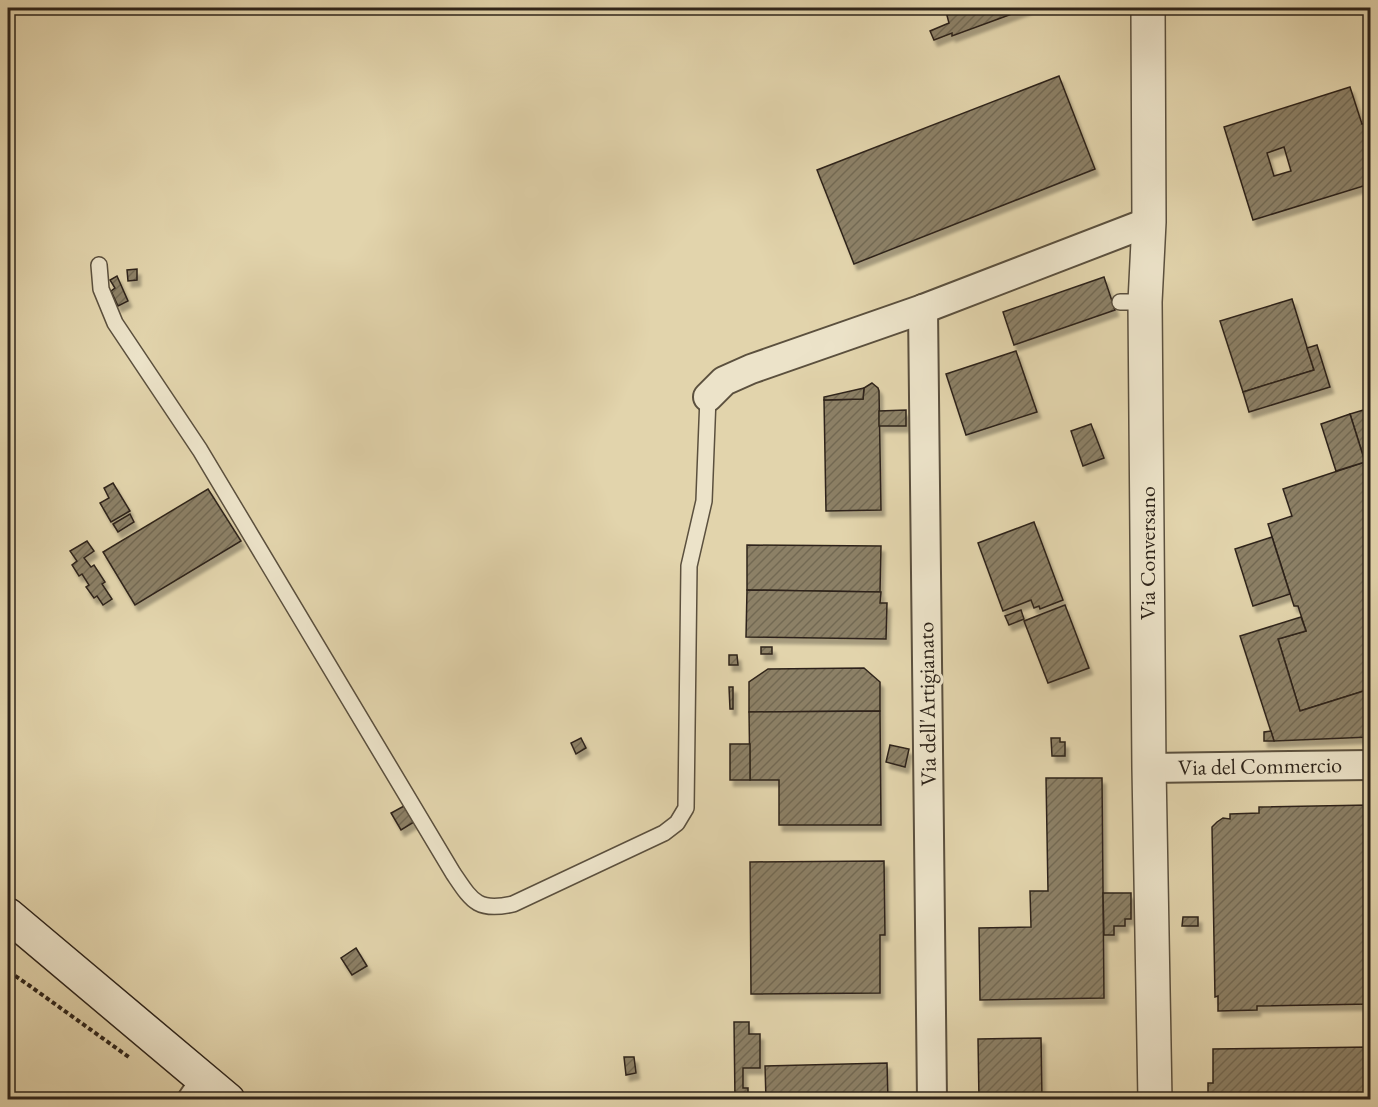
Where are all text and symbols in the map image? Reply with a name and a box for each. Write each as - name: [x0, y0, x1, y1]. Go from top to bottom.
- street label: Via Conversano: [1133, 486, 1162, 620]
- street label: Via dell'Artigianato: [911, 621, 943, 786]
- street label: Via del Commercio: [1178, 750, 1342, 782]

